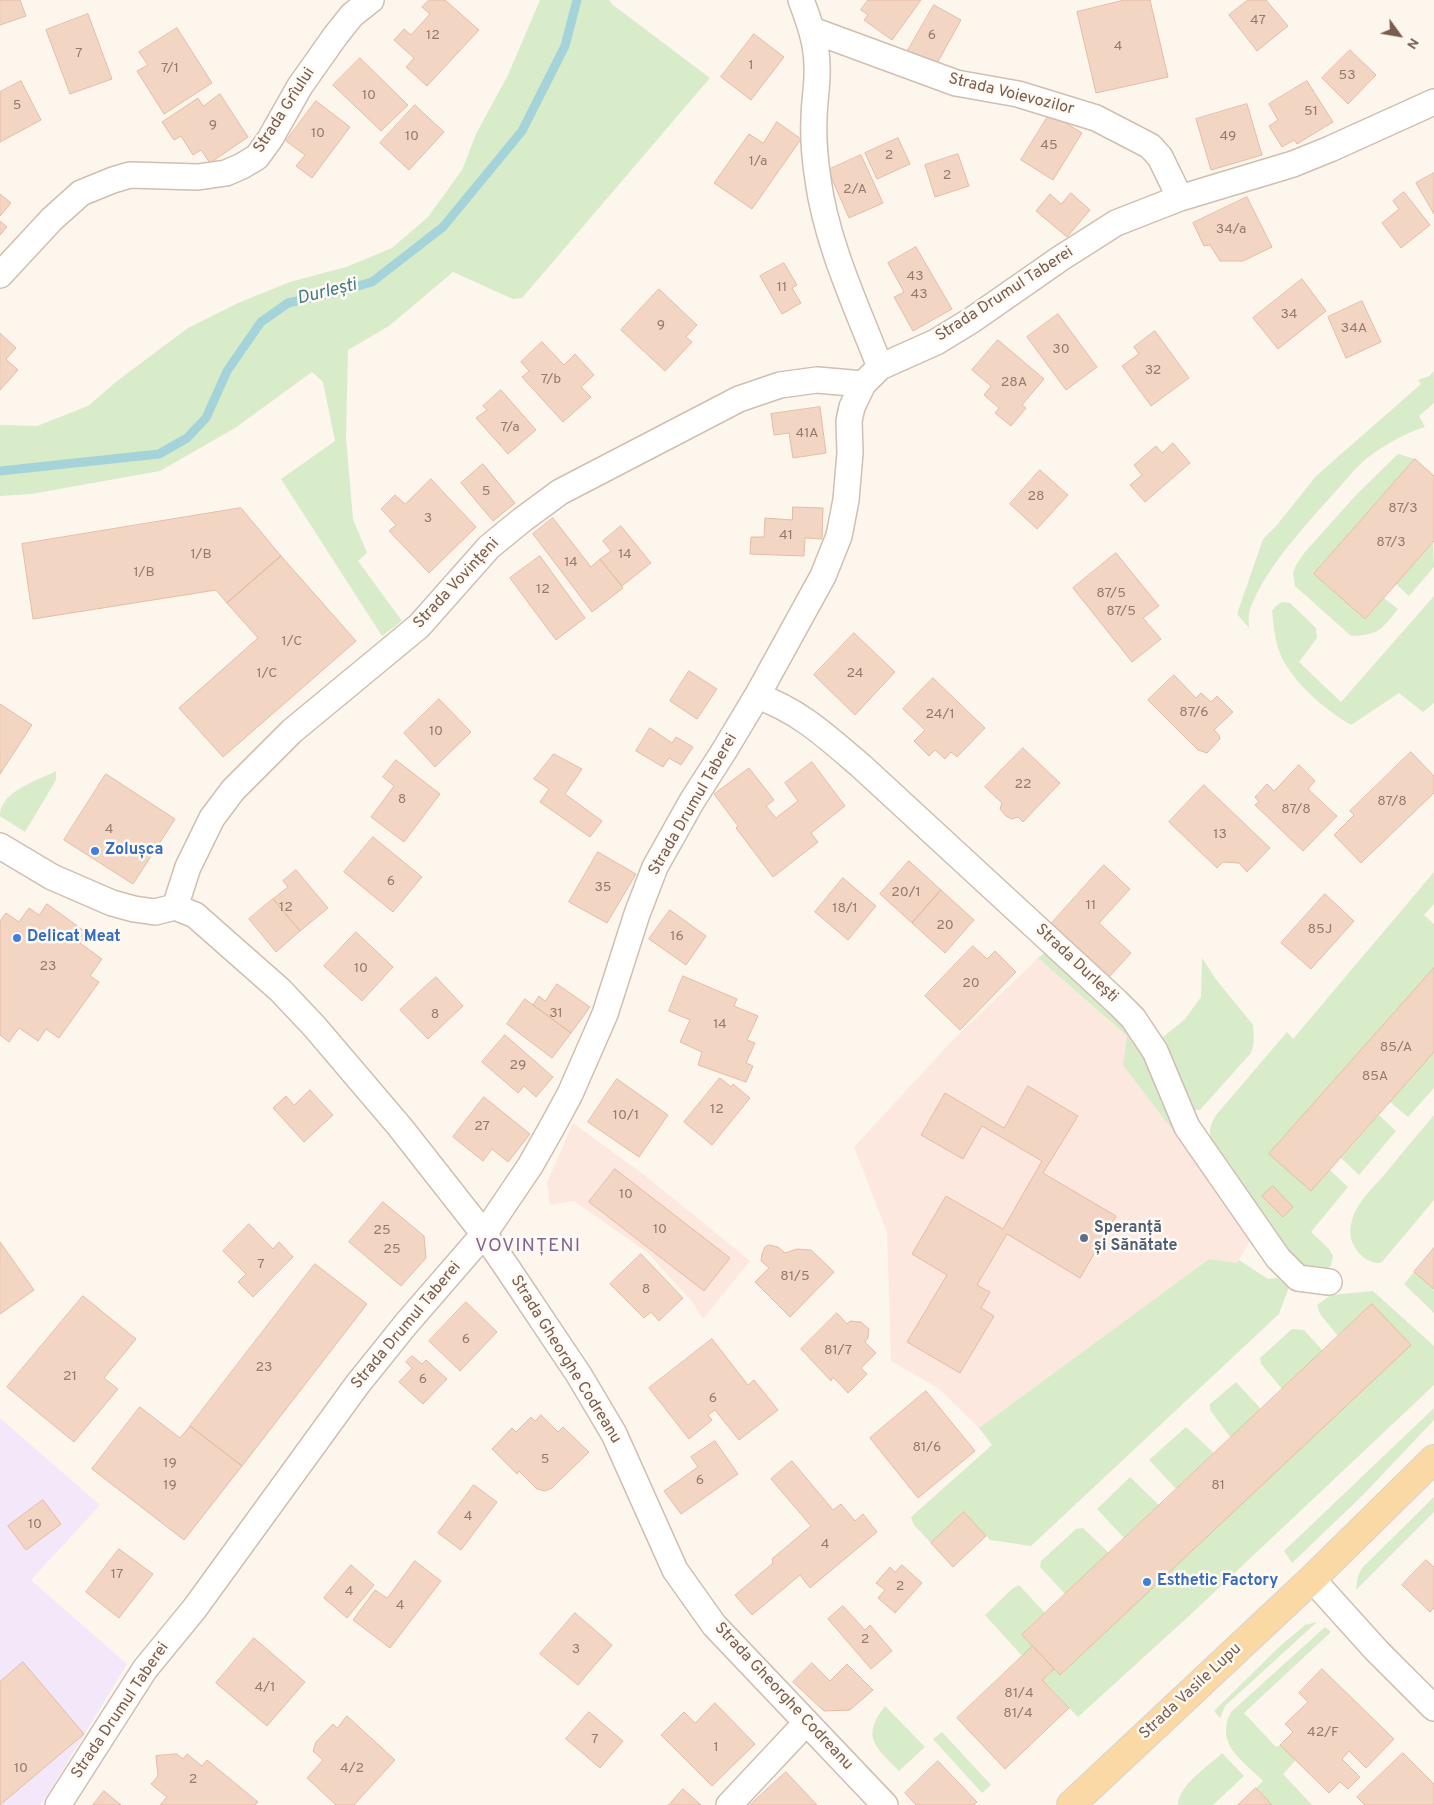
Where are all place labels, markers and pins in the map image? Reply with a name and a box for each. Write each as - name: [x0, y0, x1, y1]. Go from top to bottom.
- place label: Zolușca: [105, 841, 163, 861]
- marker: Zolușca: [89, 845, 101, 857]
- place label: Delicat Meat: [27, 928, 120, 948]
- marker: Delicat Meat: [11, 932, 23, 944]
- place label: Speranță și Sănătate: [1094, 1219, 1177, 1257]
- marker: Speranță și Sănătate: [1078, 1232, 1090, 1244]
- place label: Esthetic Factory: [1157, 1572, 1278, 1592]
- marker: Esthetic Factory: [1141, 1576, 1153, 1588]

